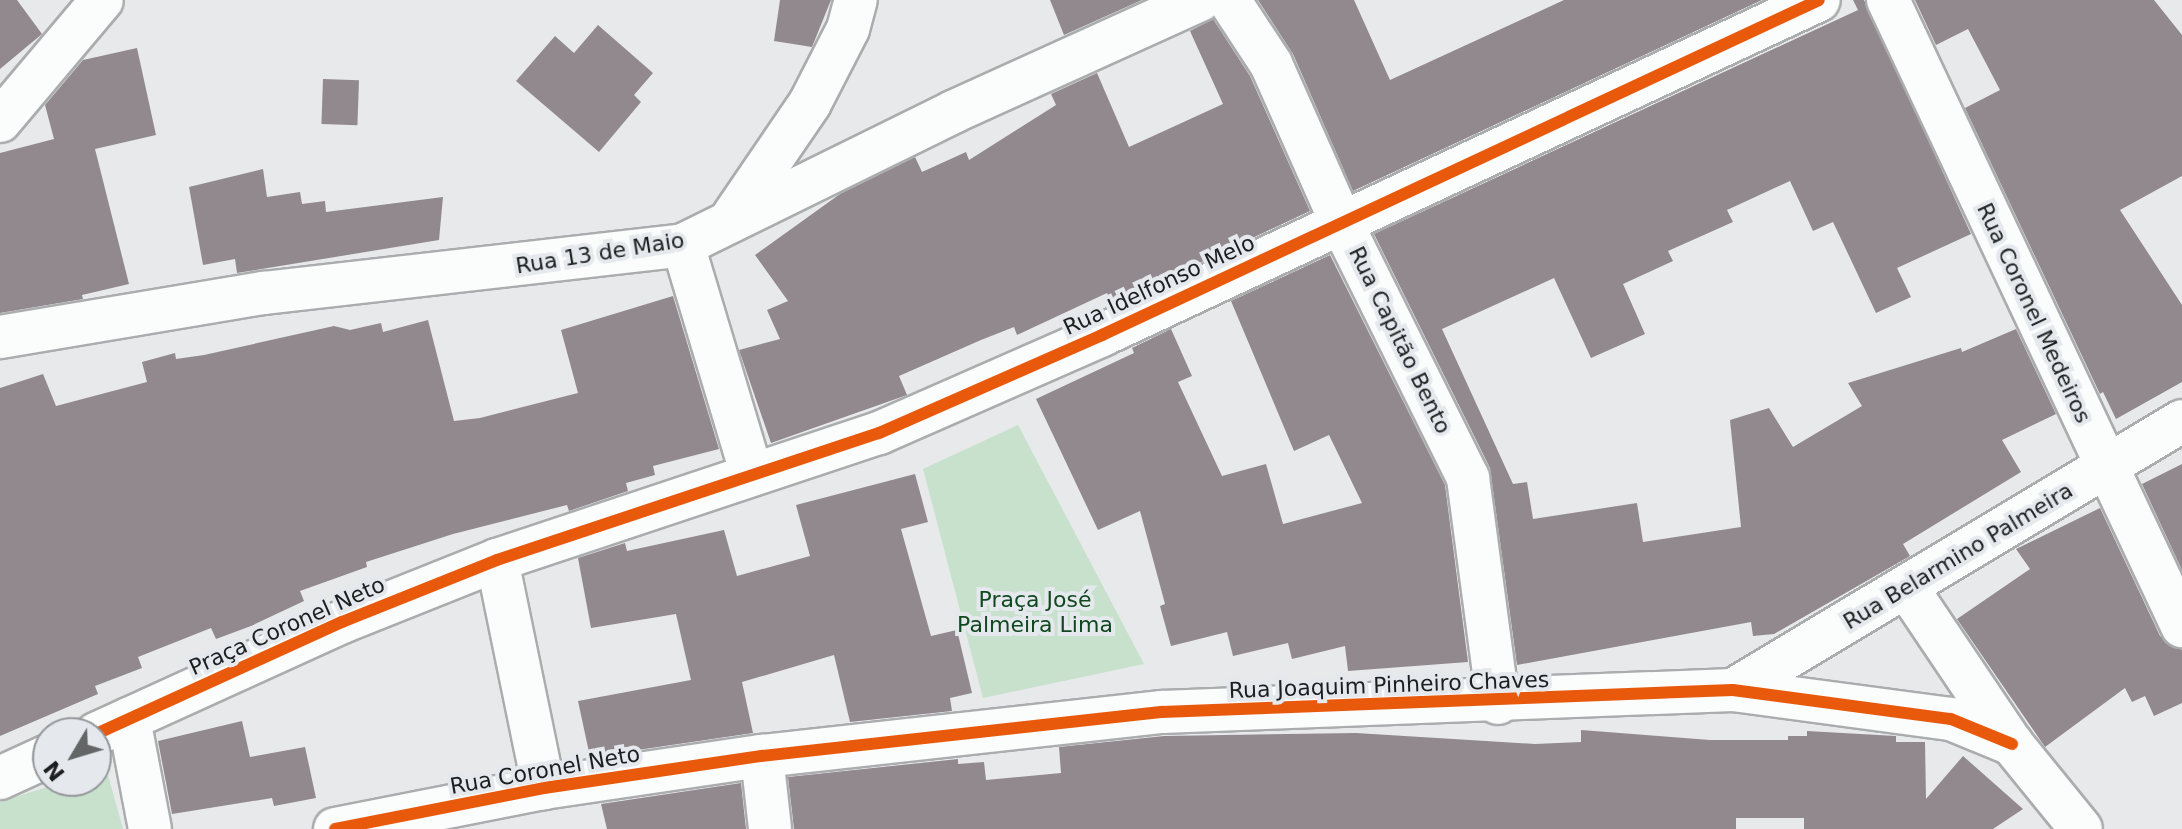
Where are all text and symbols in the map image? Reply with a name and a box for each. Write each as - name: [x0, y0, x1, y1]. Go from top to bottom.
- street label: Rua Coronel Medeiros: [1971, 199, 2097, 427]
- street label: Rua 13 de Maio: [514, 227, 686, 279]
- street label: Rua Idelfonso Melo: [1059, 229, 1259, 341]
- street label: Rua Capitão Bento: [1343, 242, 1457, 438]
- street label: Rua Belarmino Palmeira: [1838, 477, 2078, 635]
- street label: Praça Coronel Neto: [185, 571, 389, 681]
- park label: Praça José Palmeira Lima: [957, 586, 1113, 638]
- street label: Rua Joaquim Pinheiro Chaves: [1228, 666, 1550, 704]
- north arrow: [32, 717, 112, 797]
- street label: Rua Coronel Neto: [448, 740, 642, 800]
- text: N: [39, 756, 70, 786]

